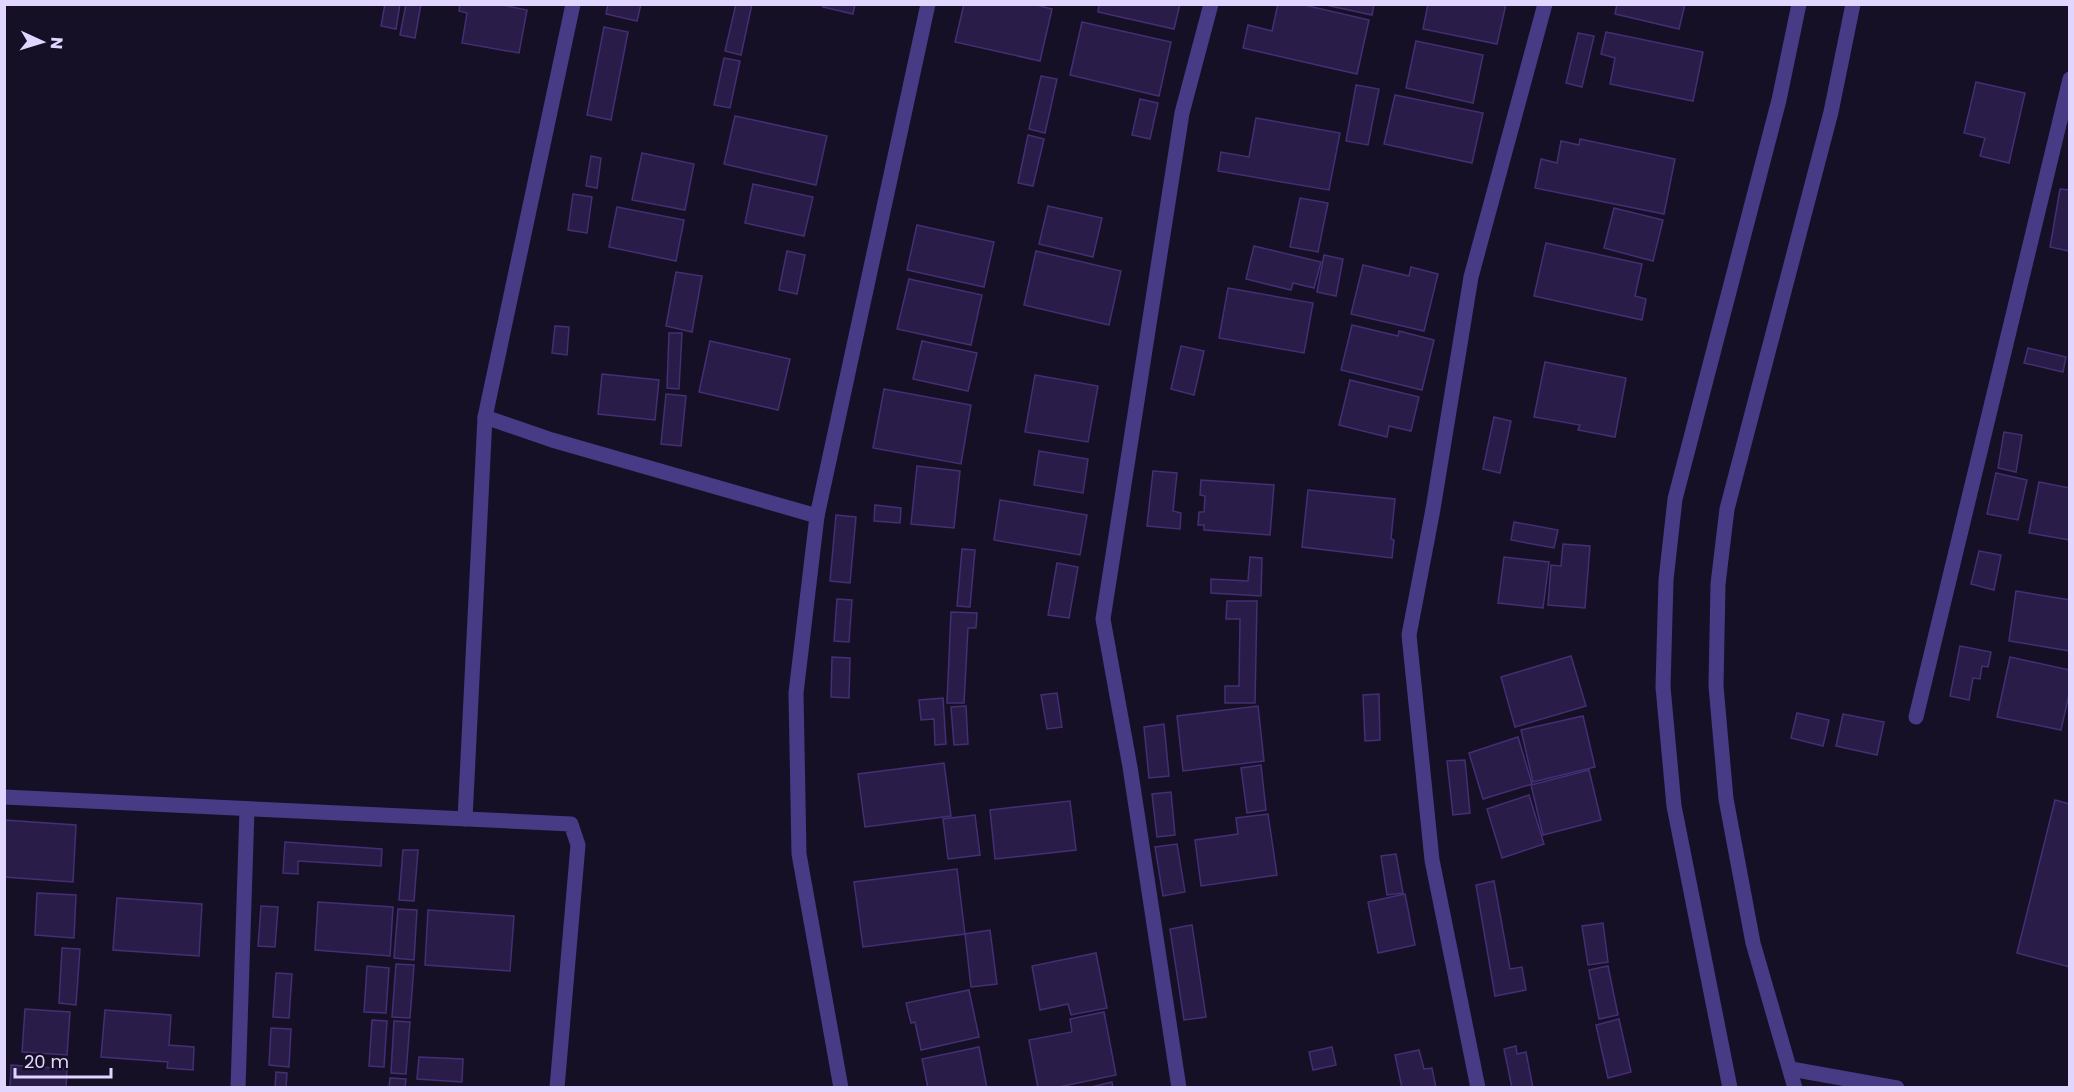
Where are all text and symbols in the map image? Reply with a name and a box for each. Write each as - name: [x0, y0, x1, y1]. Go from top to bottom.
- north arrow: [12, 12, 72, 72]
- text: N: [45, 36, 68, 50]
- scale bar: [15, 1041, 111, 1079]
- text: 20 m: [24, 1049, 69, 1074]

